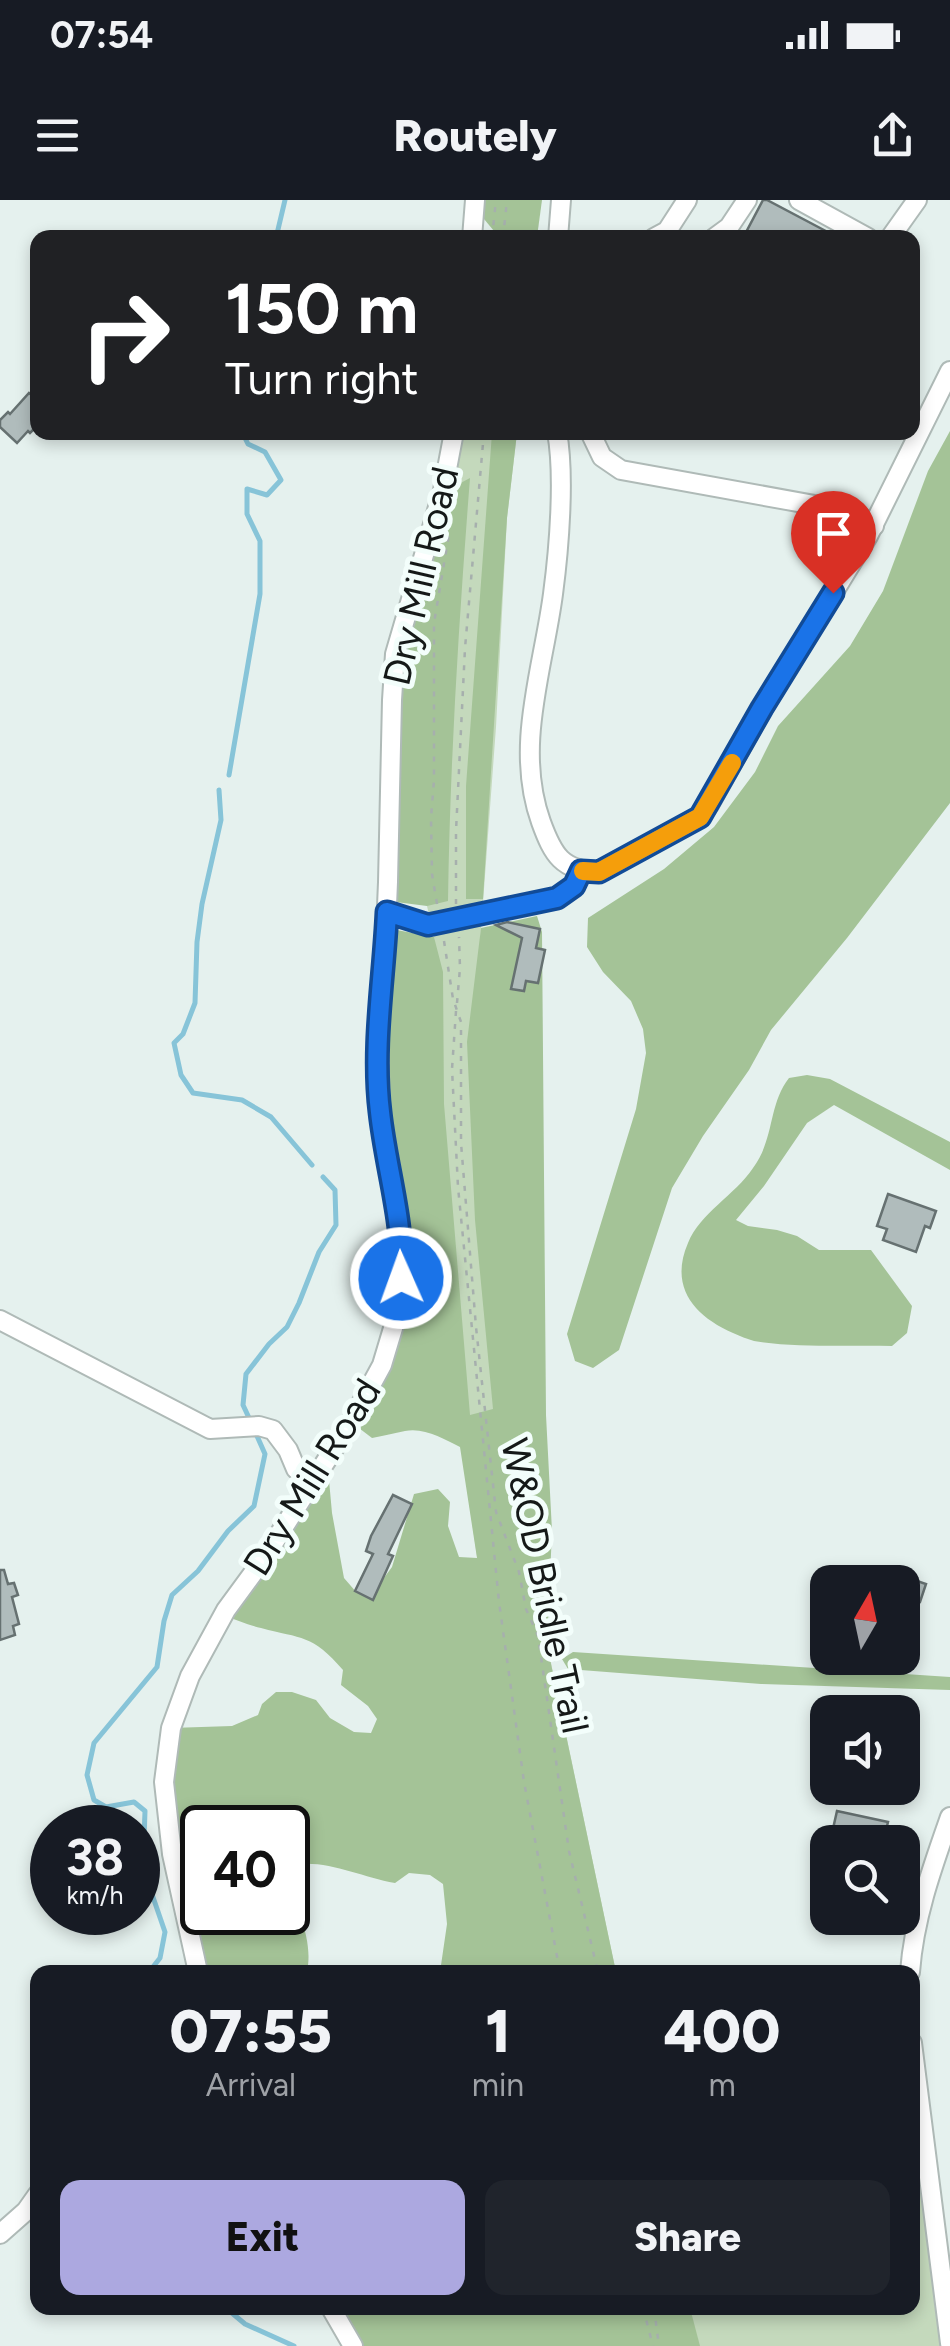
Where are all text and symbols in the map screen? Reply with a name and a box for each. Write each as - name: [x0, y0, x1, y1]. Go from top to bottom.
- text: 07:54: [50, 12, 153, 58]
- icon: menu: [30, 108, 85, 163]
- text: Routely: [393, 108, 557, 162]
- icon: share: [865, 108, 920, 163]
- text: 150 m: [225, 266, 418, 351]
- icon: right: [60, 270, 190, 400]
- text: Turn right: [225, 351, 418, 405]
- street label: Dry Mill Road: [374, 462, 468, 690]
- pin: [791, 491, 876, 594]
- icon: arrive: [806, 506, 861, 561]
- position arrow: [349, 1226, 453, 1330]
- street label: Dry Mill Road: [233, 1370, 391, 1584]
- street label: W&OD Bridle Trail: [491, 1434, 599, 1738]
- north arrow: [810, 1565, 920, 1675]
- map controls: [810, 1565, 920, 1935]
- button: sound: [810, 1695, 920, 1805]
- speed limit sign: 40: [180, 1805, 310, 1935]
- button: search: [810, 1825, 920, 1935]
- text: 38: [66, 1827, 124, 1888]
- text: km/h: [66, 1880, 124, 1910]
- text: 07:55: [170, 1995, 332, 2067]
- text: 1: [485, 1995, 511, 2067]
- text: 400: [664, 1995, 780, 2067]
- text: Arrival: [206, 2066, 296, 2104]
- text: min: [472, 2066, 524, 2104]
- text: m: [708, 2066, 736, 2104]
- button: Exit: [60, 2180, 465, 2295]
- button: Share: [485, 2180, 890, 2295]

